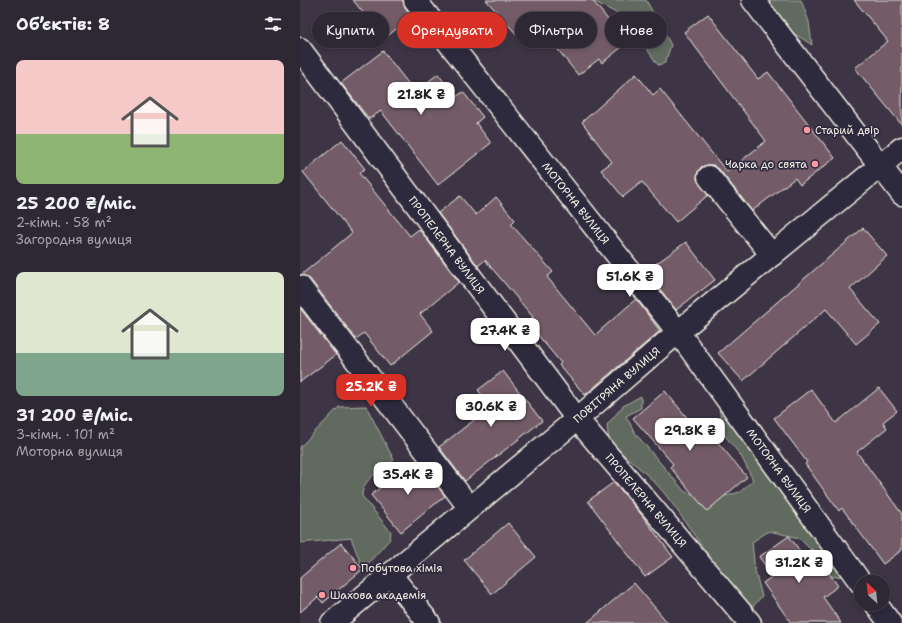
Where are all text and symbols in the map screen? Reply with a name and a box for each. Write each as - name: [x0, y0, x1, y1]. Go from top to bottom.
- chip: Купити: [312, 12, 389, 48]
- chip: Орендувати: [397, 12, 507, 48]
- chip: Фільтри: [515, 12, 597, 48]
- chip: Нове: [605, 12, 667, 48]
- text: Об’єктів: 8: [16, 13, 110, 35]
- icon: filters: [262, 13, 284, 35]
- pin: 21.8K ₴: [384, 82, 458, 116]
- icon: home: [114, 86, 186, 158]
- text: 21.8K ₴: [397, 86, 445, 103]
- place label: Старий двір: [815, 123, 879, 138]
- marker: Старий двір: [802, 125, 812, 135]
- place label: Чарка до свята: [725, 157, 807, 172]
- street label: МОТОРНА ВУЛИЦЯ: [538, 159, 613, 248]
- marker: Чарка до свята: [810, 159, 820, 169]
- text: 25 200 ₴/міс.: [16, 192, 137, 214]
- street label: ПРОПЕЛЕРНА ВУЛИЦЯ: [405, 193, 488, 297]
- text: 2-кімн. · 58 m²: [16, 214, 112, 231]
- text: Загородня вулиця: [16, 231, 132, 248]
- pin: 51.6K ₴: [593, 264, 667, 298]
- text: 51.6K ₴: [606, 268, 654, 285]
- icon: home: [114, 298, 186, 370]
- pin: 27.4K ₴: [468, 318, 542, 352]
- text: 27.4K ₴: [480, 322, 530, 339]
- street label: ПОВІТРЯНА ВУЛИЦЯ: [570, 344, 663, 427]
- pin: 25.2K ₴: [334, 374, 408, 408]
- text: 25.2K ₴: [345, 378, 397, 395]
- pin: 30.6K ₴: [454, 394, 528, 428]
- text: 30.6K ₴: [465, 398, 517, 415]
- text: 31 200 ₴/міс.: [16, 404, 133, 426]
- pin: 29.8K ₴: [653, 418, 727, 452]
- text: 29.8K ₴: [664, 422, 716, 439]
- text: 3-кімн. · 101 m²: [16, 426, 115, 443]
- street label: МОТОРНА ВУЛИЦЯ: [743, 426, 814, 516]
- text: Моторна вулиця: [16, 443, 123, 460]
- street label: ПРОПЕЛЕРНА ВУЛИЦЯ: [602, 451, 690, 551]
- pin: 35.4K ₴: [371, 462, 445, 496]
- text: 35.4K ₴: [383, 466, 433, 483]
- pin: 31.2K ₴: [762, 550, 836, 584]
- text: 31.2K ₴: [775, 554, 823, 571]
- place label: Побутова хімія: [361, 561, 442, 576]
- marker: Побутова хімія: [348, 563, 358, 573]
- north arrow: [854, 575, 890, 611]
- map controls: [854, 575, 890, 611]
- place label: Шахова академія: [330, 588, 426, 603]
- marker: Шахова академія: [317, 590, 327, 600]

